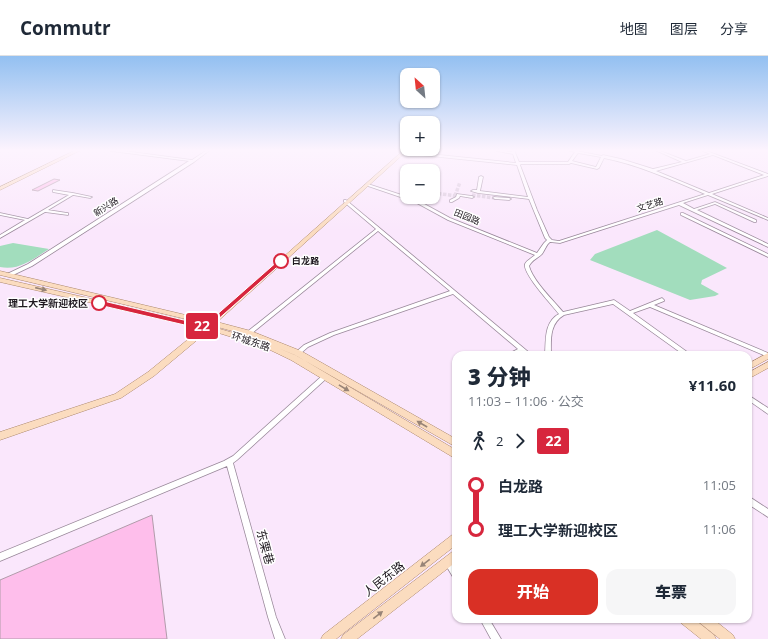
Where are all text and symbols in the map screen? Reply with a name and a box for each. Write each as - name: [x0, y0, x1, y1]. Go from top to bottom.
- text: Commutr: [20, 15, 111, 41]
- text: 地图: [620, 19, 648, 38]
- text: 图层: [670, 19, 698, 38]
- text: 分享: [720, 19, 748, 38]
- north arrow: [400, 68, 440, 108]
- map controls: [400, 68, 440, 204]
- button: +: [400, 116, 440, 156]
- button: −: [400, 164, 440, 204]
- street label: 新兴路: [91, 194, 121, 219]
- street label: 文艺路: [635, 194, 665, 215]
- street label: 田园路: [452, 205, 482, 228]
- marker: 白龙路: [273, 253, 289, 269]
- place label: 白龙路: [292, 254, 320, 267]
- one-way arrow: [35, 287, 48, 293]
- marker: 理工大学新迎校区: [91, 295, 107, 311]
- place label: 理工大学新迎校区: [8, 296, 88, 310]
- line badge: 22: [184, 313, 220, 339]
- text: 22: [194, 316, 210, 335]
- street label: 环城东路: [230, 328, 272, 354]
- text: 3 分钟: [468, 361, 531, 391]
- text: ¥11.60: [689, 375, 736, 395]
- one-way arrow: [339, 384, 349, 392]
- text: 11:03 – 11:06 · 公交: [468, 392, 584, 410]
- one-way arrow: [416, 420, 428, 427]
- icon: walk: [468, 430, 490, 452]
- icon: forward: [509, 430, 531, 452]
- text: 22: [545, 431, 561, 450]
- text: 2: [496, 432, 503, 450]
- text: 白龙路: [498, 476, 543, 496]
- text: 11:05: [703, 476, 736, 494]
- text: 理工大学新迎校区: [498, 520, 618, 540]
- text: 11:06: [703, 520, 736, 538]
- street label: 东栗巷: [253, 527, 278, 566]
- street label: 人民东路: [360, 557, 408, 600]
- one-way arrow: [420, 559, 431, 567]
- button: 开始: [468, 569, 598, 615]
- button: 车票: [606, 569, 736, 615]
- one-way arrow: [372, 610, 383, 619]

